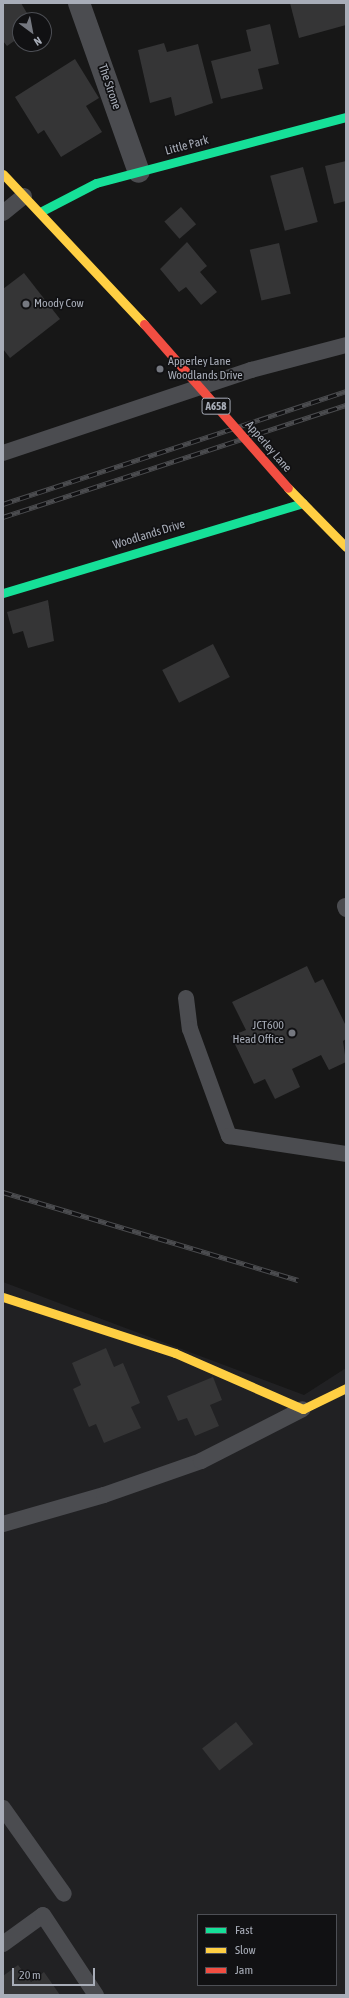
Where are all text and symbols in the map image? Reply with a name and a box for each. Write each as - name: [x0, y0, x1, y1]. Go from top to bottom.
- north arrow: [12, 12, 52, 52]
- text: N: [32, 35, 44, 48]
- street label: The Strone: [95, 62, 123, 112]
- street label: Little Park: [164, 133, 210, 159]
- place label: Moody Cow: [34, 297, 84, 311]
- marker: Moody Cow: [21, 299, 31, 309]
- place label: Apperley Lane Woodlands Drive: [168, 355, 243, 383]
- marker: Apperley Lane Woodlands Drive: [155, 364, 165, 374]
- road number: A658: [201, 397, 231, 415]
- street label: Apperley Lane: [242, 419, 294, 475]
- street label: Woodlands Drive: [111, 517, 187, 553]
- place label: JCT600 Head Office: [233, 1019, 284, 1047]
- marker: JCT600 Head Office: [287, 1028, 297, 1038]
- legend: [197, 1914, 337, 1986]
- text: Fast: [235, 1923, 253, 1937]
- text: Slow: [235, 1943, 256, 1957]
- scale bar: [14, 1960, 97, 1986]
- text: Jam: [235, 1963, 253, 1977]
- text: 20 m: [19, 1968, 41, 1982]

